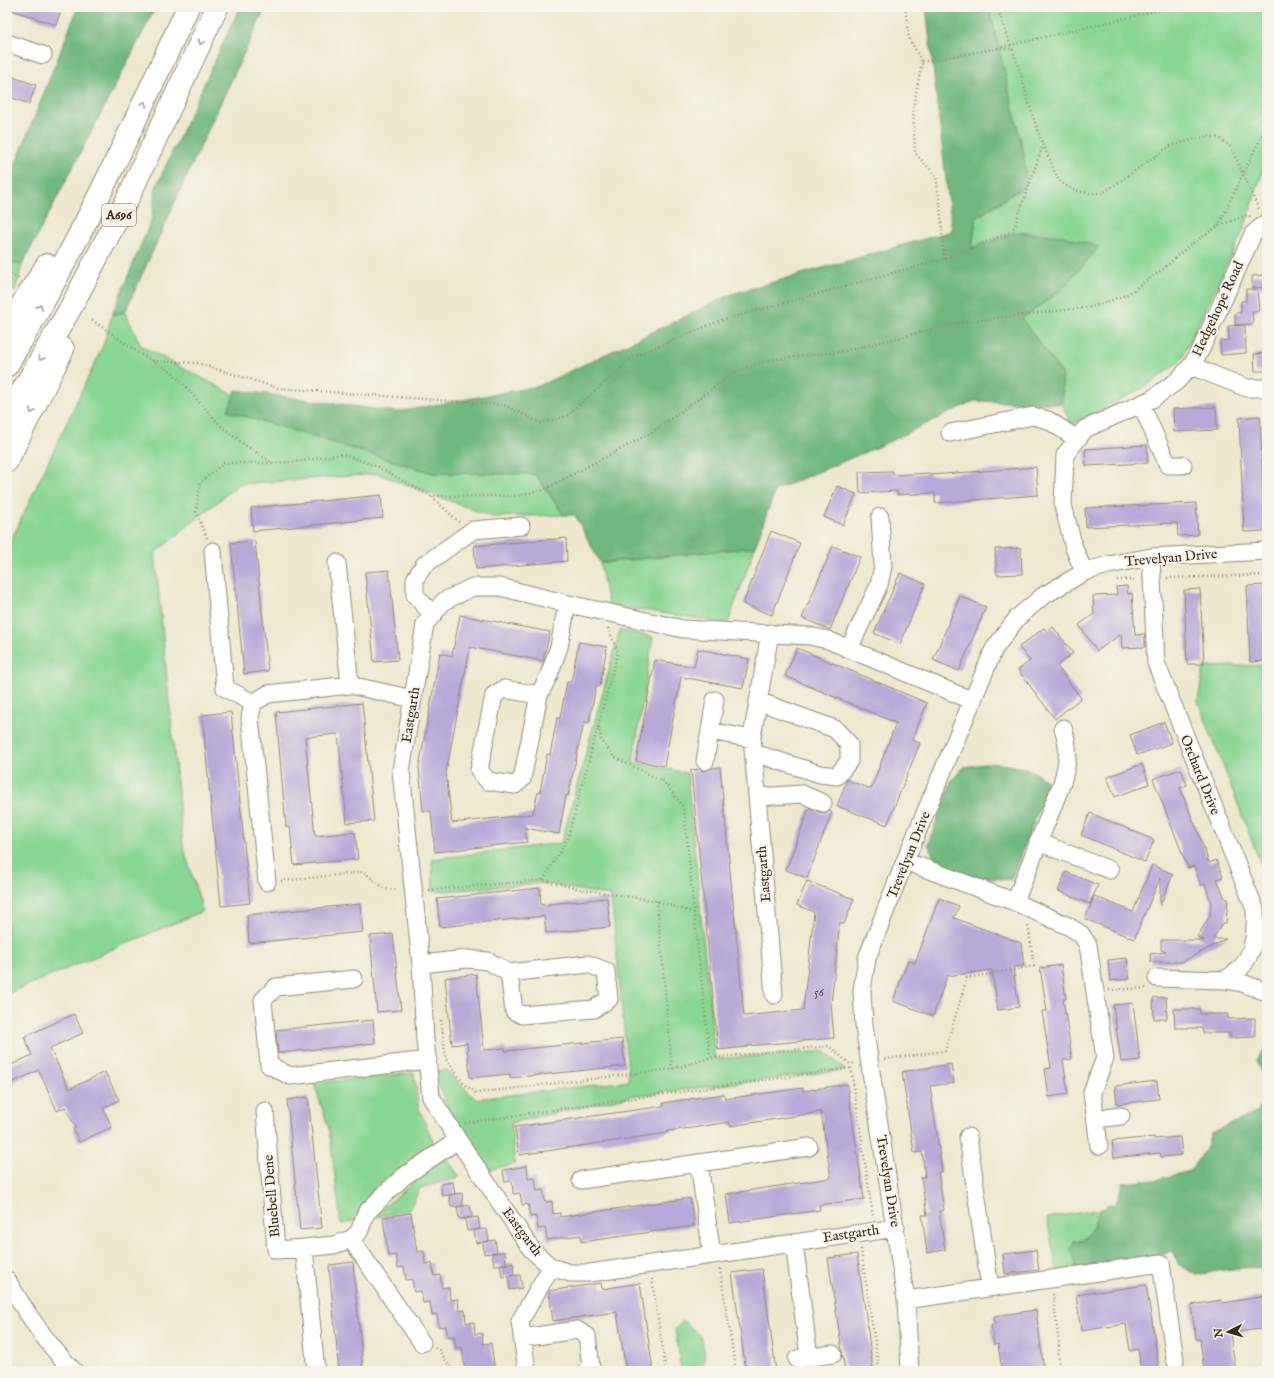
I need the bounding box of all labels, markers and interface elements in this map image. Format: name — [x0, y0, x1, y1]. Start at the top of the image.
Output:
one-way arrow — [198, 38, 206, 46]
one-way arrow — [139, 101, 147, 109]
road number: A696 — [102, 204, 136, 226]
street label: Hedgehope Road — [1188, 258, 1248, 360]
one-way arrow — [36, 304, 43, 311]
one-way arrow — [39, 354, 46, 361]
one-way arrow — [29, 407, 37, 414]
street label: Trevelyan Drive — [1124, 545, 1219, 571]
street label: Eastgarth — [398, 685, 424, 744]
street label: Orchard Drive — [1176, 732, 1224, 818]
street label: Trevelyan Drive — [883, 808, 935, 901]
street label: Eastgarth — [753, 845, 775, 903]
house number: 56 — [814, 985, 825, 1000]
street label: Trevelyan Drive — [872, 1134, 904, 1229]
street label: Bluebell Dene — [259, 1153, 285, 1238]
street label: Eastgarth — [498, 1204, 547, 1260]
street label: Eastgarth — [822, 1221, 881, 1247]
north arrow — [1208, 1312, 1248, 1352]
text: N — [1212, 1327, 1227, 1339]

